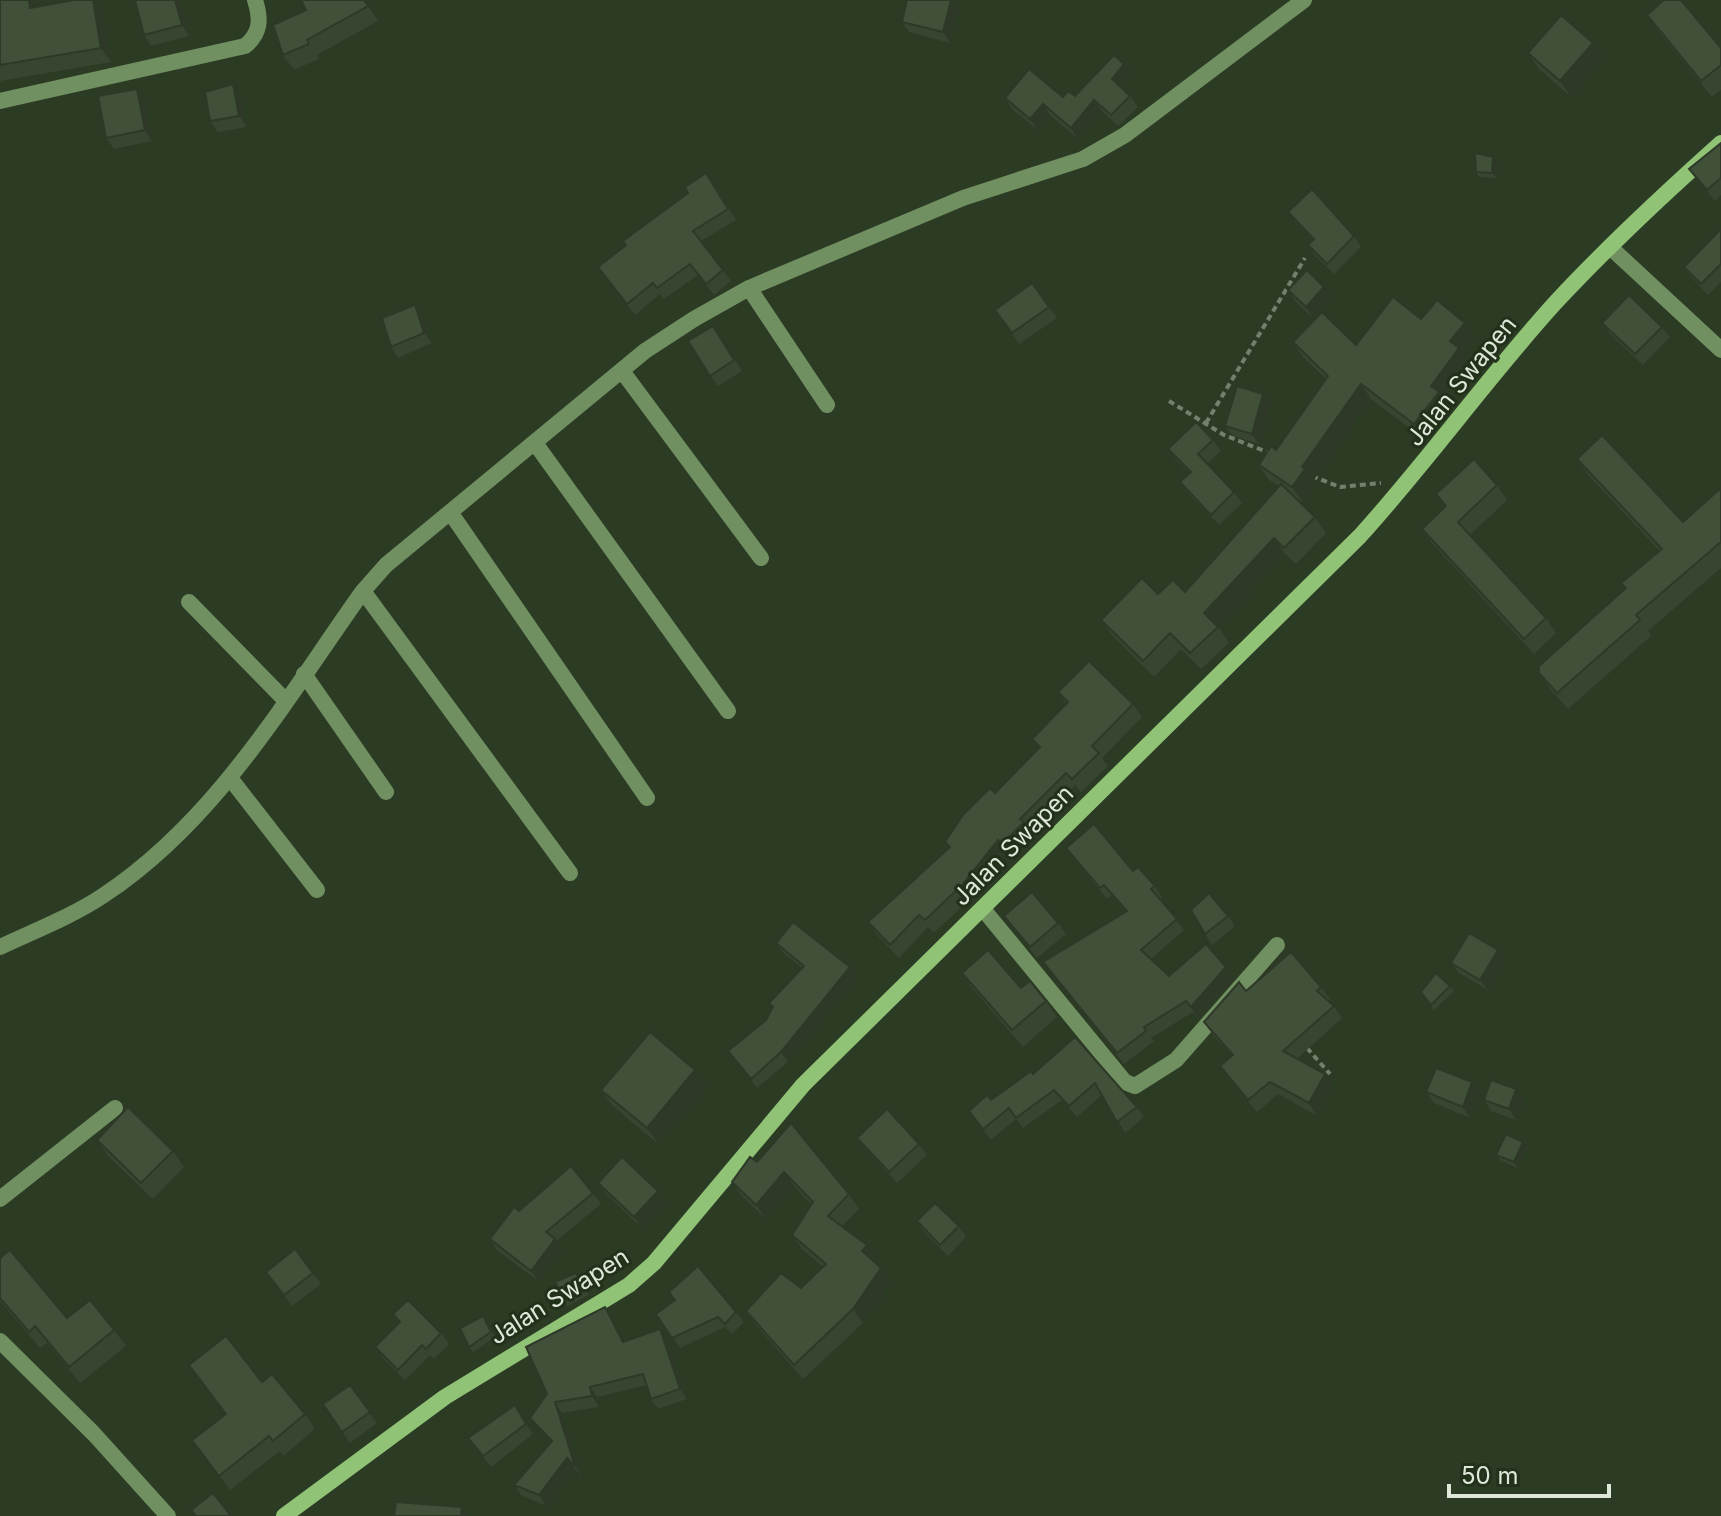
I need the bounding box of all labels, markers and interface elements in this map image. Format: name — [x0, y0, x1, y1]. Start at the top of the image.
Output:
street label: Jalan Swapen — [1400, 310, 1522, 452]
street label: Jalan Swapen — [947, 779, 1079, 911]
street label: Jalan Swapen — [484, 1242, 634, 1350]
scale bar — [1449, 1448, 1609, 1498]
text: 50 m — [1461, 1461, 1519, 1490]

